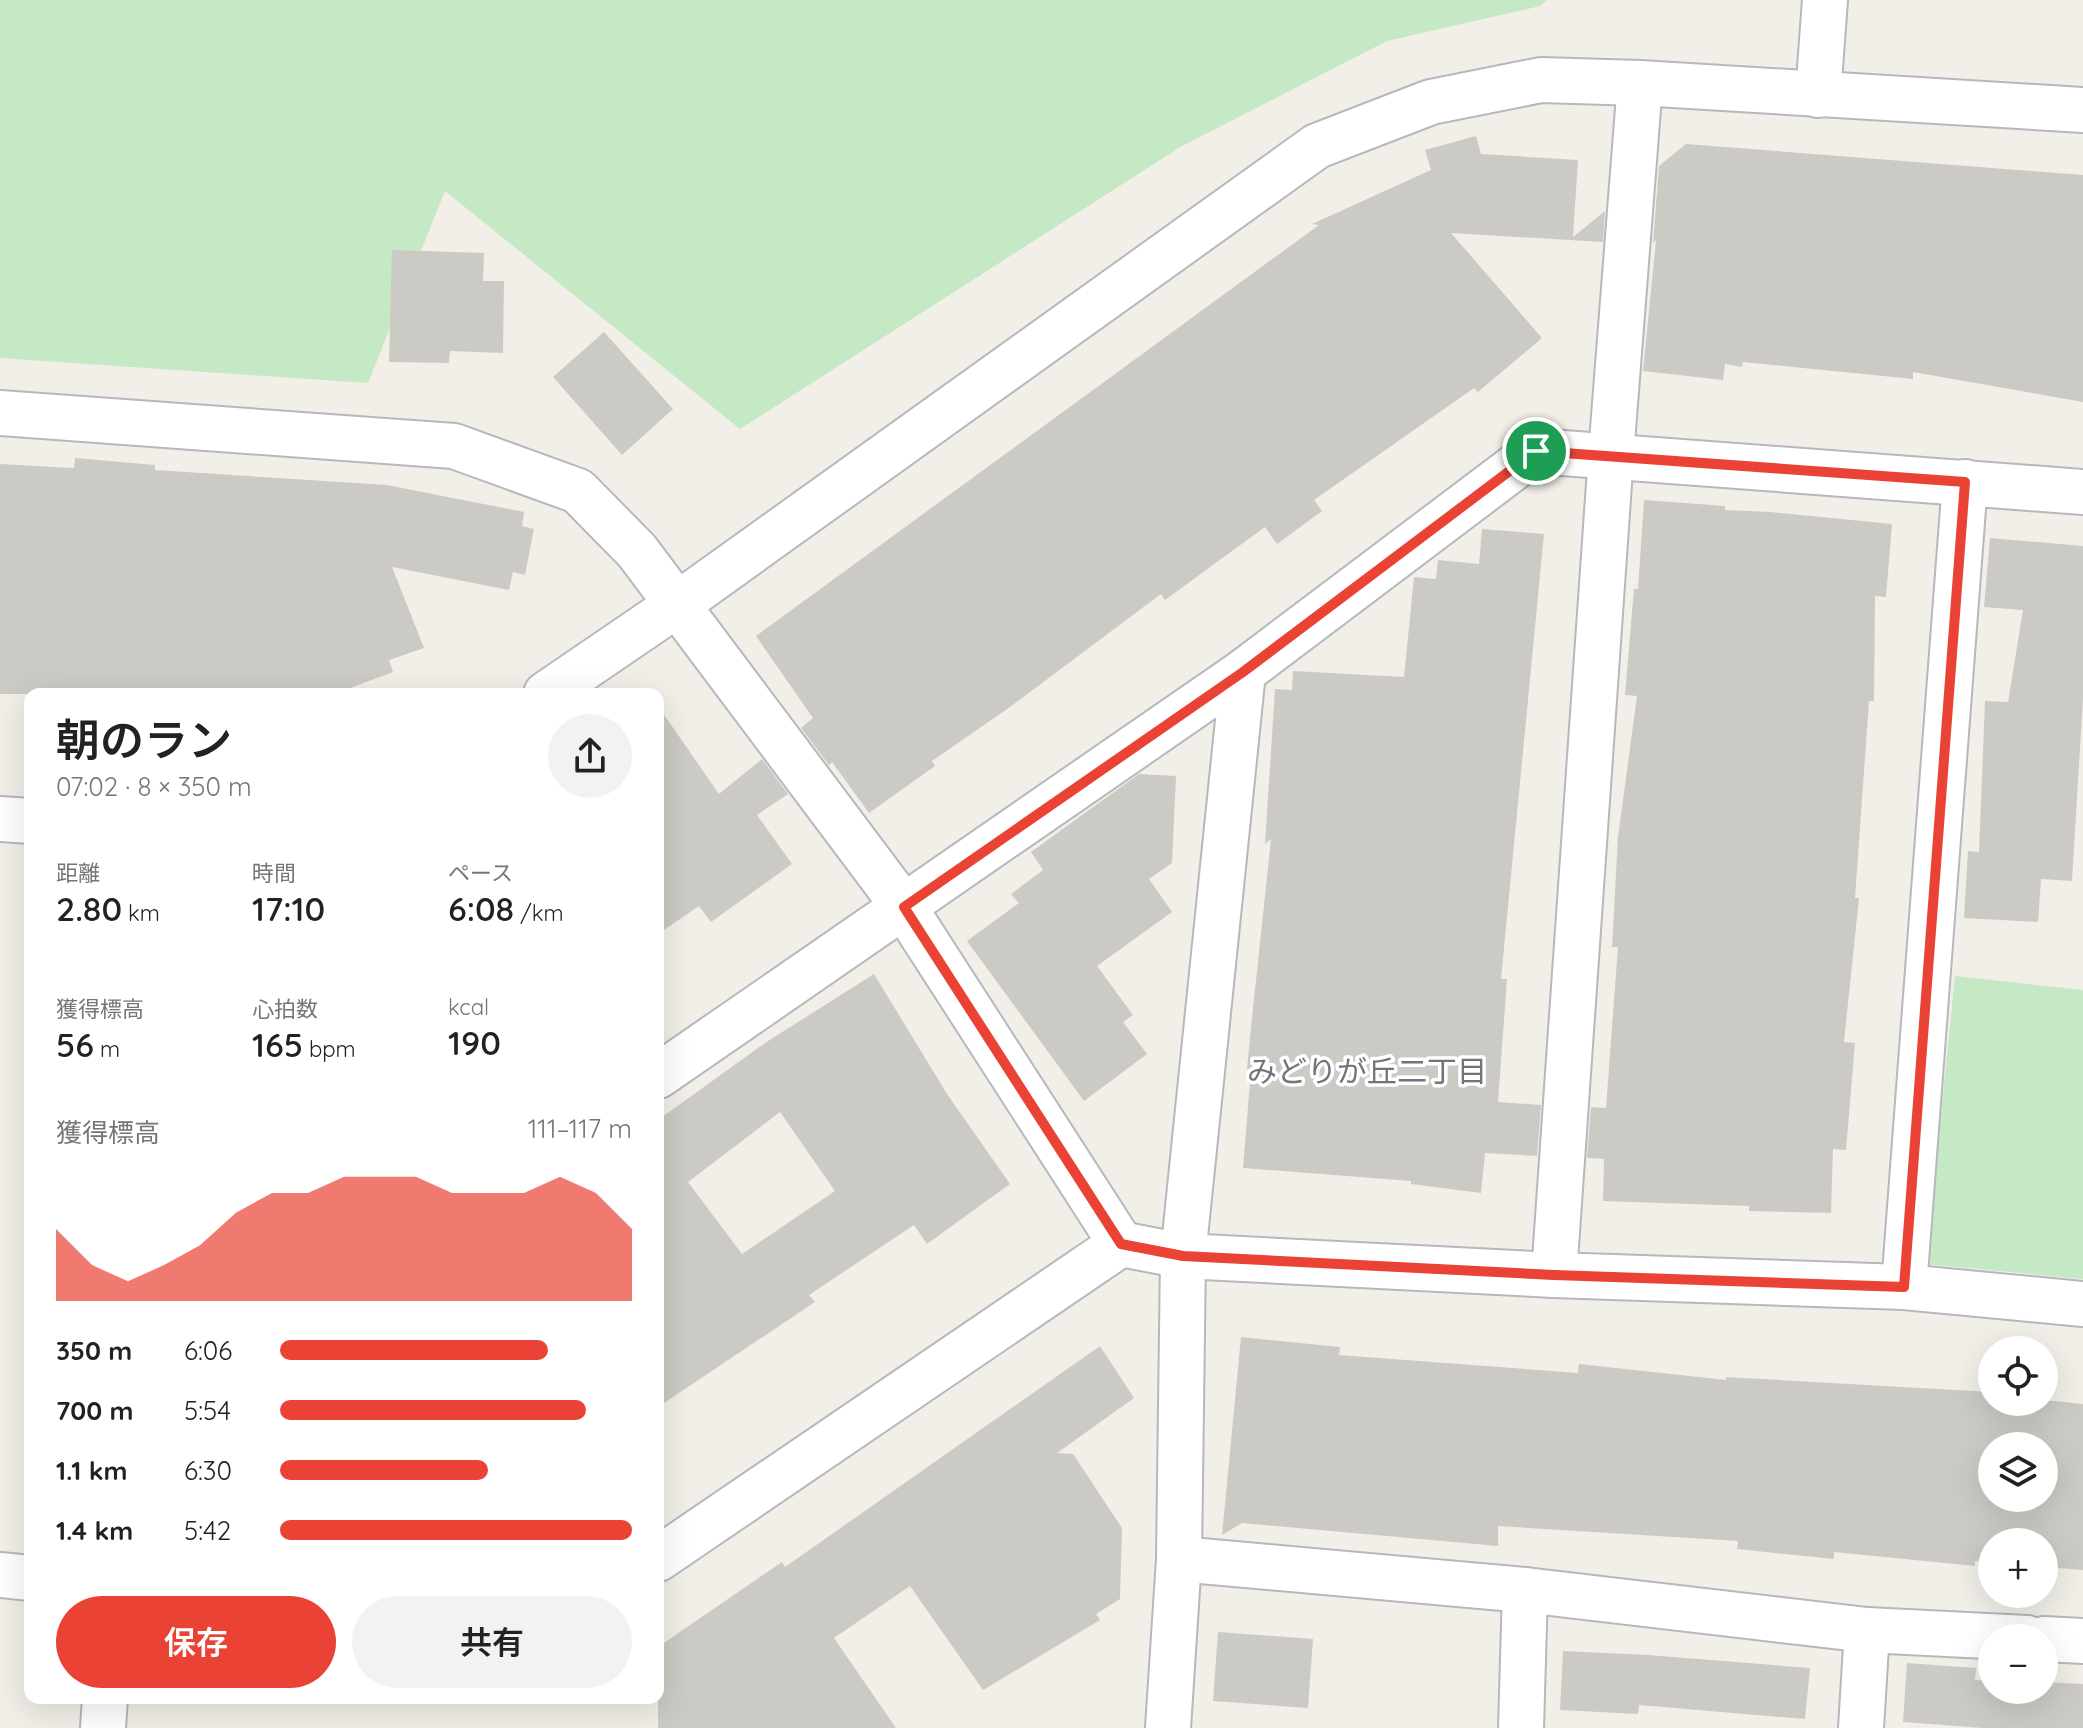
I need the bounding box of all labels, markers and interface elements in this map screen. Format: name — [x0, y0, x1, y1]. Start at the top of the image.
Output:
pin — [1502, 417, 1570, 485]
icon: arrive — [1514, 429, 1558, 473]
text: 朝のラン — [56, 712, 232, 767]
button: share — [548, 714, 632, 798]
text: 07:02 · 8 × 350 m — [56, 770, 252, 803]
text: 距離 — [56, 859, 100, 887]
text: 時間 — [252, 859, 296, 887]
text: ペース — [448, 859, 513, 887]
text: 2.80 — [56, 887, 122, 930]
text: 17:10 — [252, 887, 325, 930]
text: 6:08 — [448, 887, 514, 930]
text: km — [122, 899, 160, 927]
text: /km — [514, 899, 563, 927]
text: kcal — [448, 993, 489, 1021]
text: 獲得標高 — [56, 995, 144, 1023]
text: 心拍数 — [252, 995, 318, 1023]
text: 190 — [448, 1021, 501, 1064]
text: 56 — [56, 1023, 94, 1066]
text: 165 — [252, 1023, 303, 1066]
text: m — [94, 1035, 120, 1063]
text: bpm — [303, 1035, 356, 1063]
district label: みどりが丘二丁目 — [1247, 1052, 1487, 1090]
text: 111–117 m — [528, 1112, 632, 1145]
text: 獲得標高 — [56, 1116, 160, 1149]
text: 350 m — [56, 1334, 132, 1367]
text: 6:06 — [184, 1334, 232, 1367]
map controls — [1978, 1336, 2058, 1704]
button: locate — [1978, 1336, 2058, 1416]
text: 700 m — [56, 1394, 133, 1427]
text: 5:54 — [184, 1394, 231, 1427]
button: layers — [1978, 1432, 2058, 1512]
text: 1.1 km — [56, 1454, 127, 1487]
text: 6:30 — [184, 1454, 232, 1487]
text: 1.4 km — [56, 1514, 133, 1547]
text: 5:42 — [184, 1514, 231, 1547]
button: + — [1978, 1528, 2058, 1608]
button: 保存 — [56, 1596, 336, 1688]
button: 共有 — [352, 1596, 632, 1688]
button: − — [1978, 1624, 2058, 1704]

